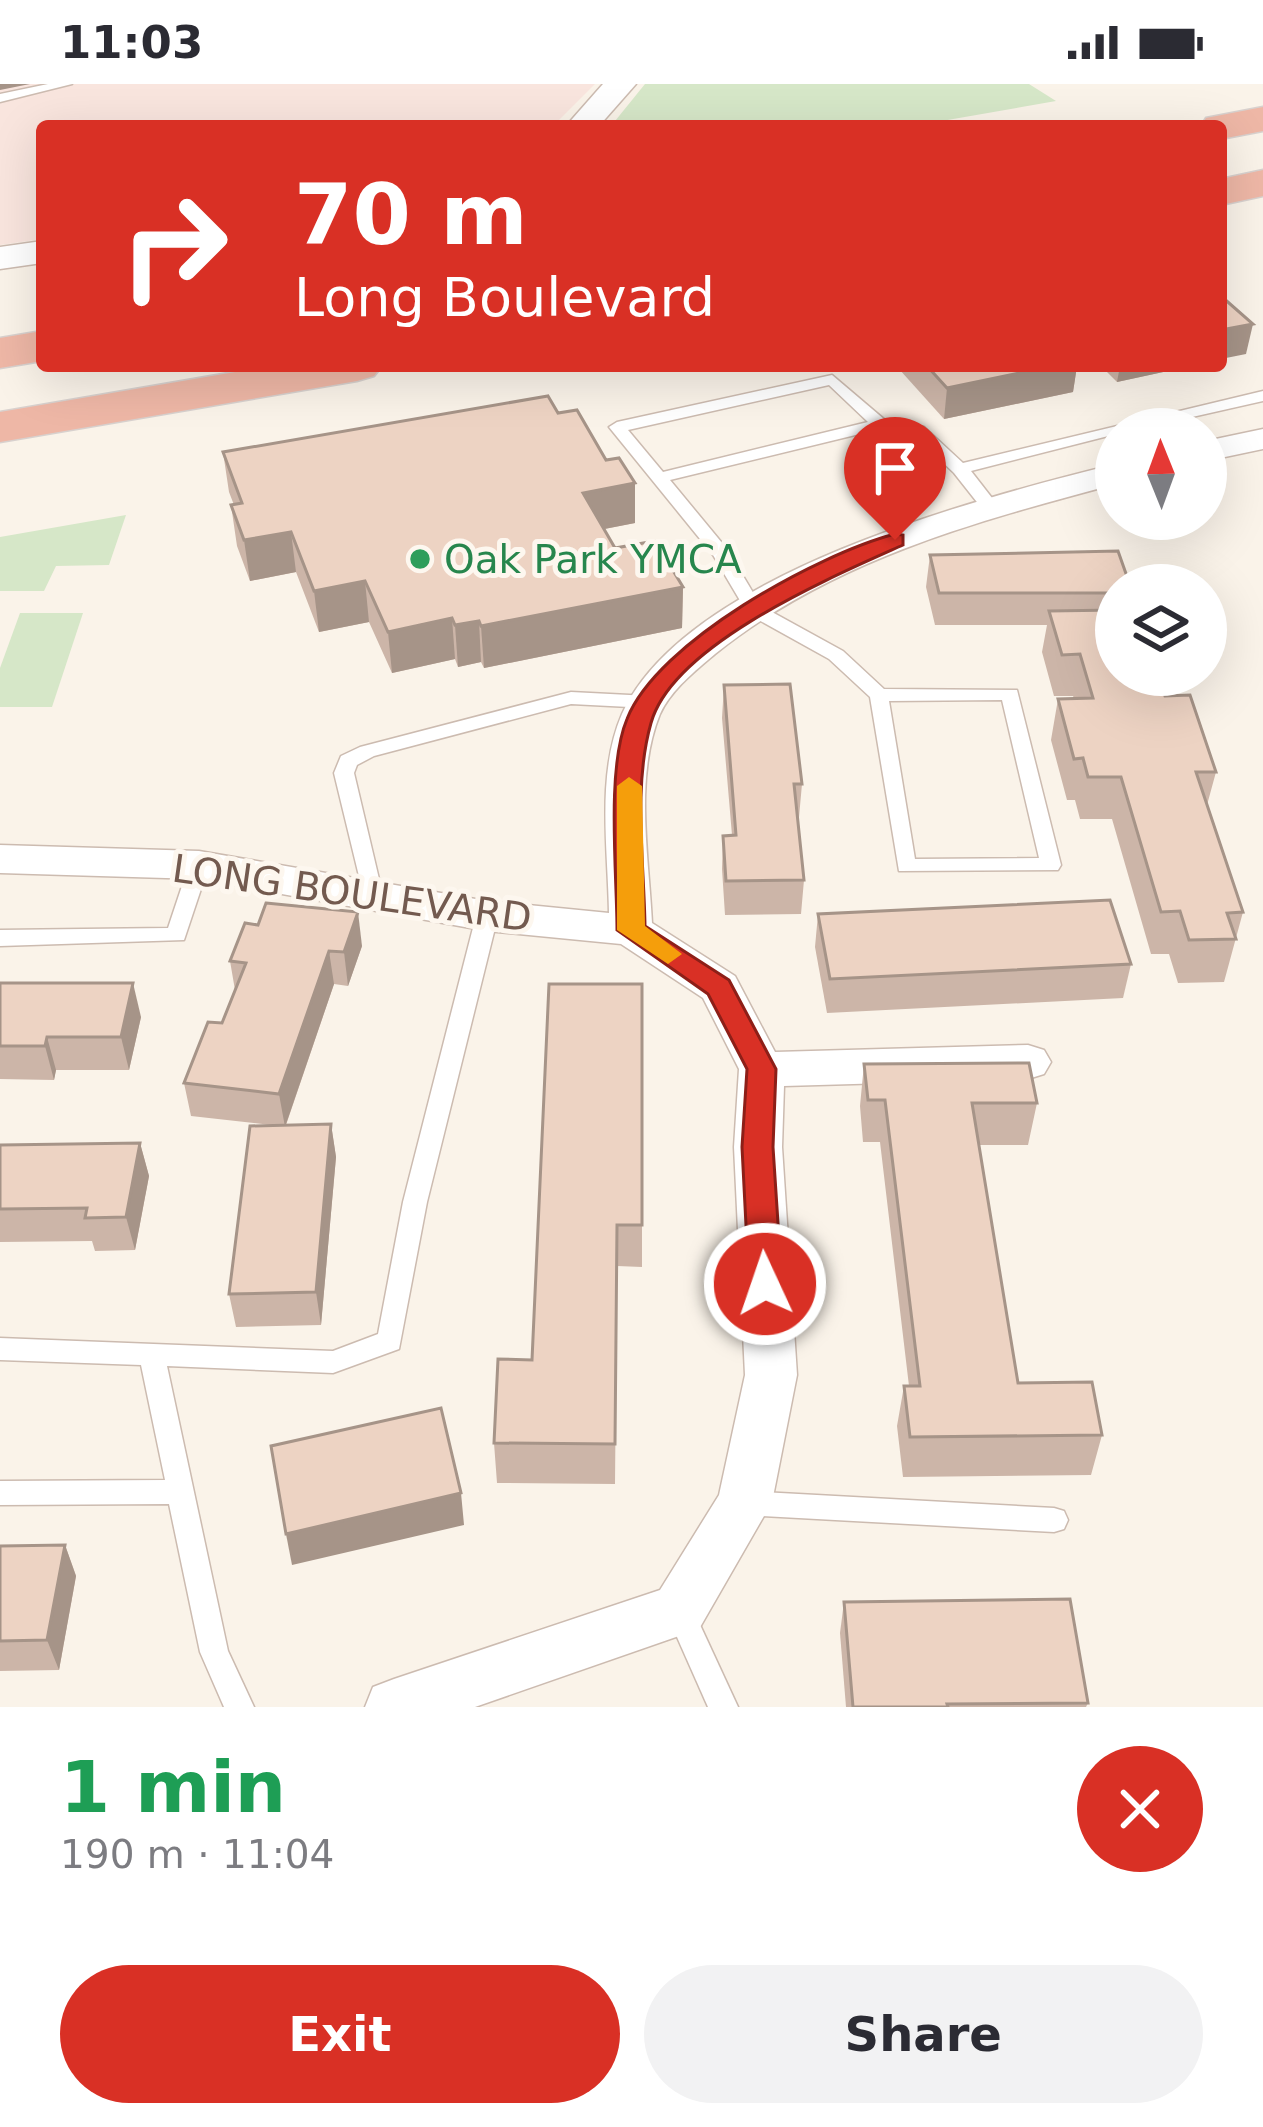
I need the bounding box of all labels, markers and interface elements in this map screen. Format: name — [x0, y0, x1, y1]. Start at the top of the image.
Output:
text: 11:03 — [60, 16, 203, 69]
text: 70 m — [294, 166, 528, 264]
icon: right — [96, 168, 252, 324]
text: Long Boulevard — [294, 266, 715, 329]
north arrow — [1095, 408, 1227, 540]
map controls — [1095, 408, 1227, 696]
pin — [844, 417, 946, 540]
icon: arrive — [862, 435, 928, 501]
place label: Oak Park YMCA — [444, 537, 742, 582]
marker: Oak Park YMCA — [407, 546, 433, 572]
button: layers — [1095, 564, 1227, 696]
street label: LONG BOULEVARD — [169, 845, 535, 941]
position arrow — [702, 1221, 828, 1347]
text: 1 min — [60, 1745, 286, 1829]
button: close — [1077, 1746, 1203, 1872]
text: 190 m · 11:04 — [60, 1832, 334, 1877]
button: Exit — [60, 1965, 620, 2103]
button: Share — [644, 1965, 1203, 2103]

